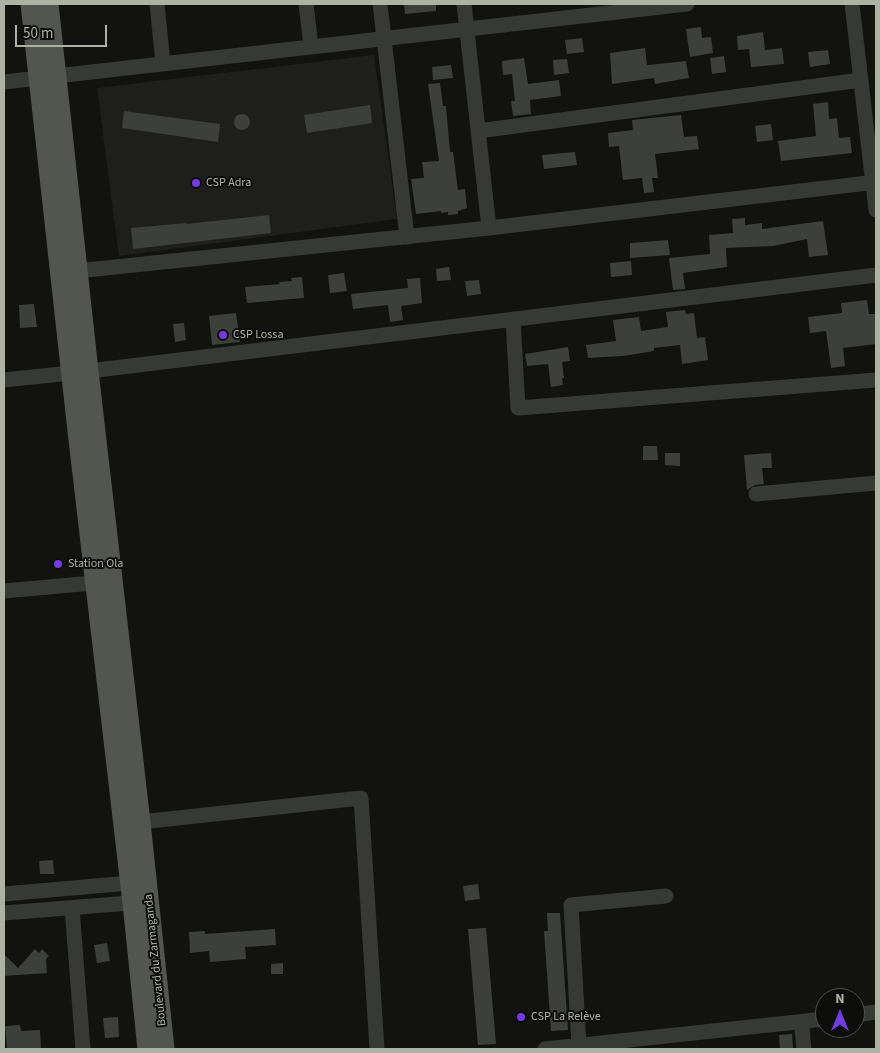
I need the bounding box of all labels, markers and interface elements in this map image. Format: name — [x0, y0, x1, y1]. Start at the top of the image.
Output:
scale bar — [18, 15, 110, 47]
text: 50 m — [23, 23, 53, 44]
place label: CSP Adra — [206, 176, 251, 190]
marker: CSP Adra — [190, 177, 202, 189]
place label: CSP Lossa — [233, 328, 283, 342]
marker: CSP Lossa — [217, 329, 229, 341]
place label: Station Ola — [68, 557, 123, 571]
marker: Station Ola — [52, 558, 64, 570]
street label: Boulevard du Zarmaganda — [142, 893, 170, 1027]
north arrow — [815, 988, 865, 1038]
text: N — [835, 989, 845, 1009]
place label: CSP La Relève — [531, 1010, 601, 1024]
marker: CSP La Relève — [515, 1011, 527, 1023]

